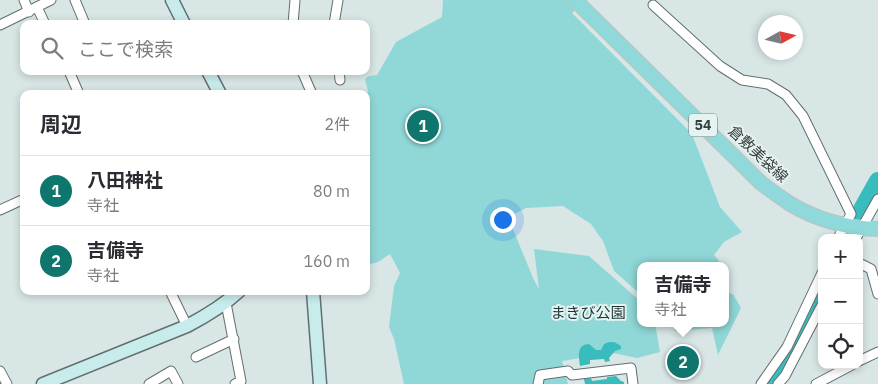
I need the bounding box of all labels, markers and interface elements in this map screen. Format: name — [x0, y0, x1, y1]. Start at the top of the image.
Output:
north arrow — [758, 15, 803, 60]
search box — [20, 20, 370, 75]
icon: search — [38, 34, 66, 62]
text: ここで検索 — [78, 37, 173, 61]
pin: 1 — [407, 107, 439, 145]
text: 周辺 — [40, 110, 82, 138]
text: 2件 — [324, 114, 350, 134]
road number: 54 — [689, 114, 717, 136]
street label: 倉敷美袋線 — [724, 121, 792, 186]
text: 八田神社 — [87, 168, 163, 192]
text: 1 — [51, 181, 61, 201]
text: 80 m — [313, 181, 350, 201]
text: 寺社 — [87, 195, 119, 215]
your location — [490, 207, 516, 233]
map controls — [818, 234, 863, 369]
button: + — [818, 234, 863, 279]
text: 吉備寺 — [87, 238, 144, 262]
text: 2 — [51, 251, 61, 271]
text: 160 m — [303, 251, 350, 271]
popup — [637, 262, 729, 327]
text: 寺社 — [87, 265, 119, 285]
text: 吉備寺 — [654, 272, 712, 296]
button: − — [818, 279, 863, 324]
text: 寺社 — [654, 299, 687, 319]
park label: まきび公園 — [550, 303, 626, 322]
button: locate — [818, 324, 863, 369]
pin: 2 — [667, 343, 699, 381]

